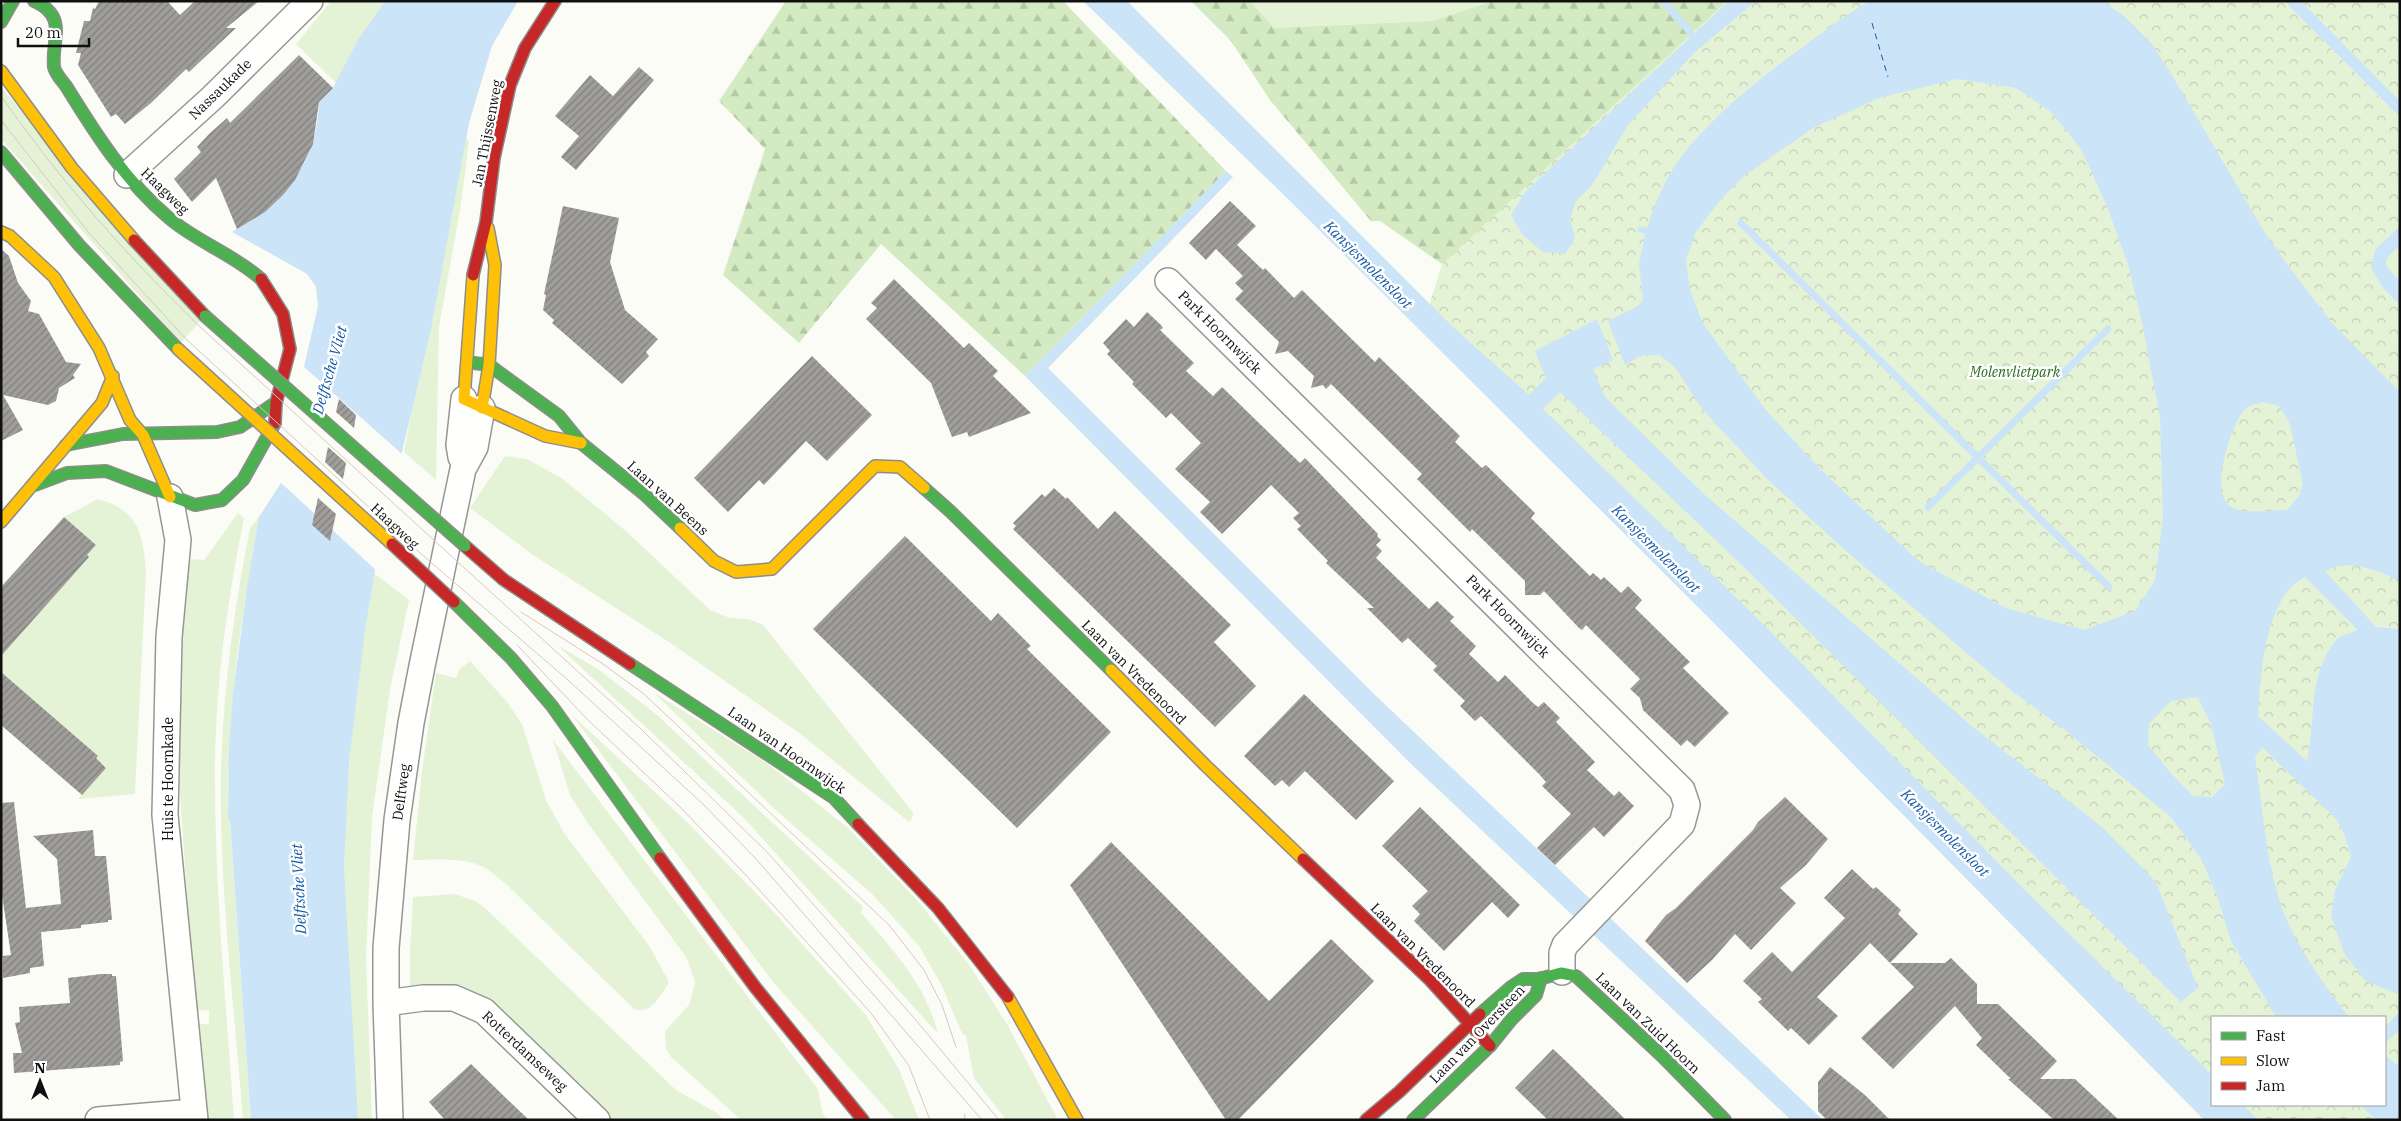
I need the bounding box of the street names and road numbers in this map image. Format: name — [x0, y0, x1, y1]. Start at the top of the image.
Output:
street label: Nassaukade — [185, 55, 255, 123]
street label: Jan Thijssenweg — [468, 78, 506, 188]
street label: Haagweg — [137, 164, 193, 219]
street label: Park Hoornwijck — [1174, 286, 1266, 378]
street label: Laan van Beens — [624, 457, 712, 539]
street label: Haagweg — [367, 499, 423, 553]
street label: Park Hoornwijck — [1462, 570, 1554, 662]
street label: Laan van Vredenoord — [1078, 616, 1191, 729]
street label: Laan van Hoornwijck — [725, 703, 850, 798]
street label: Huis te Hoornkade — [159, 717, 177, 841]
street label: Delftweg — [388, 762, 414, 822]
street label: Laan van Vredenoord — [1367, 899, 1480, 1012]
street label: Laan van Zuid Hoorn — [1592, 968, 1704, 1078]
street label: Laan van Oversteen — [1425, 981, 1529, 1087]
street label: Rotterdamseweg — [479, 1007, 572, 1095]

